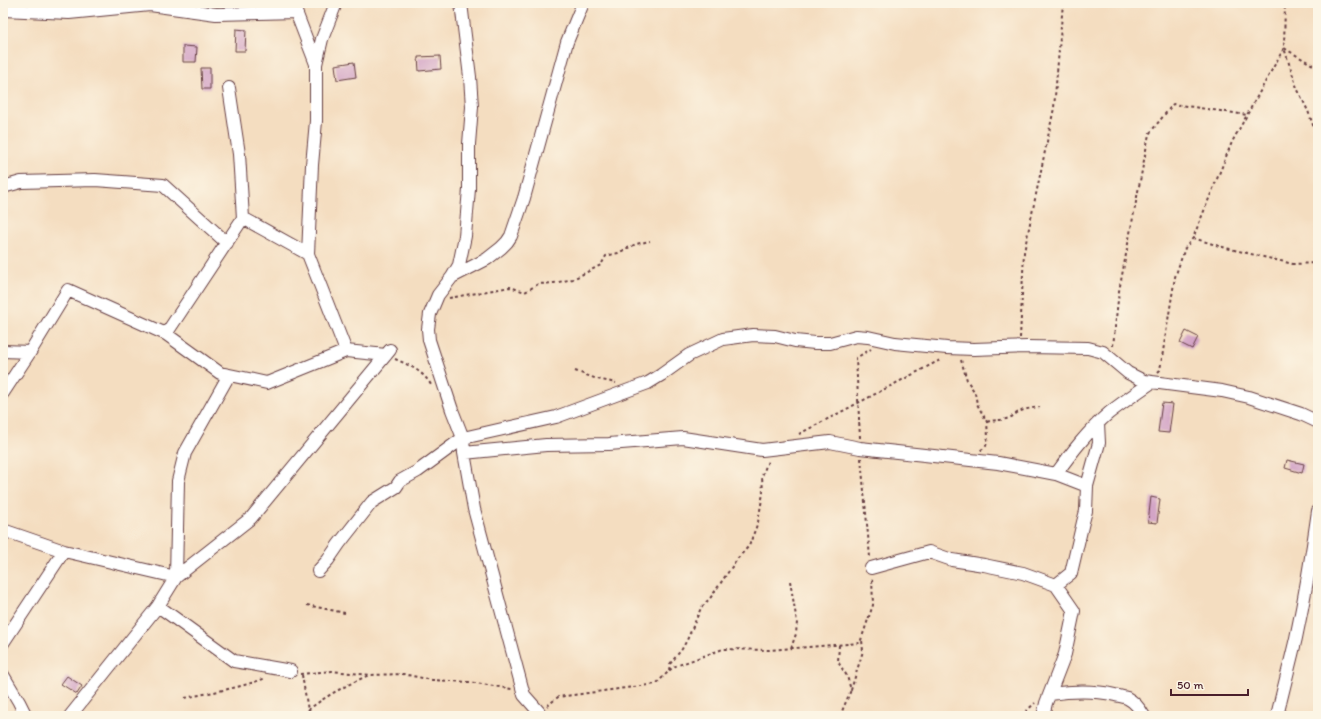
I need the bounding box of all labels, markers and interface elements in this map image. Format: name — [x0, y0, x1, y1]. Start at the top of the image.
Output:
scale bar — [1171, 671, 1248, 697]
text: 50 m — [1177, 678, 1203, 692]

